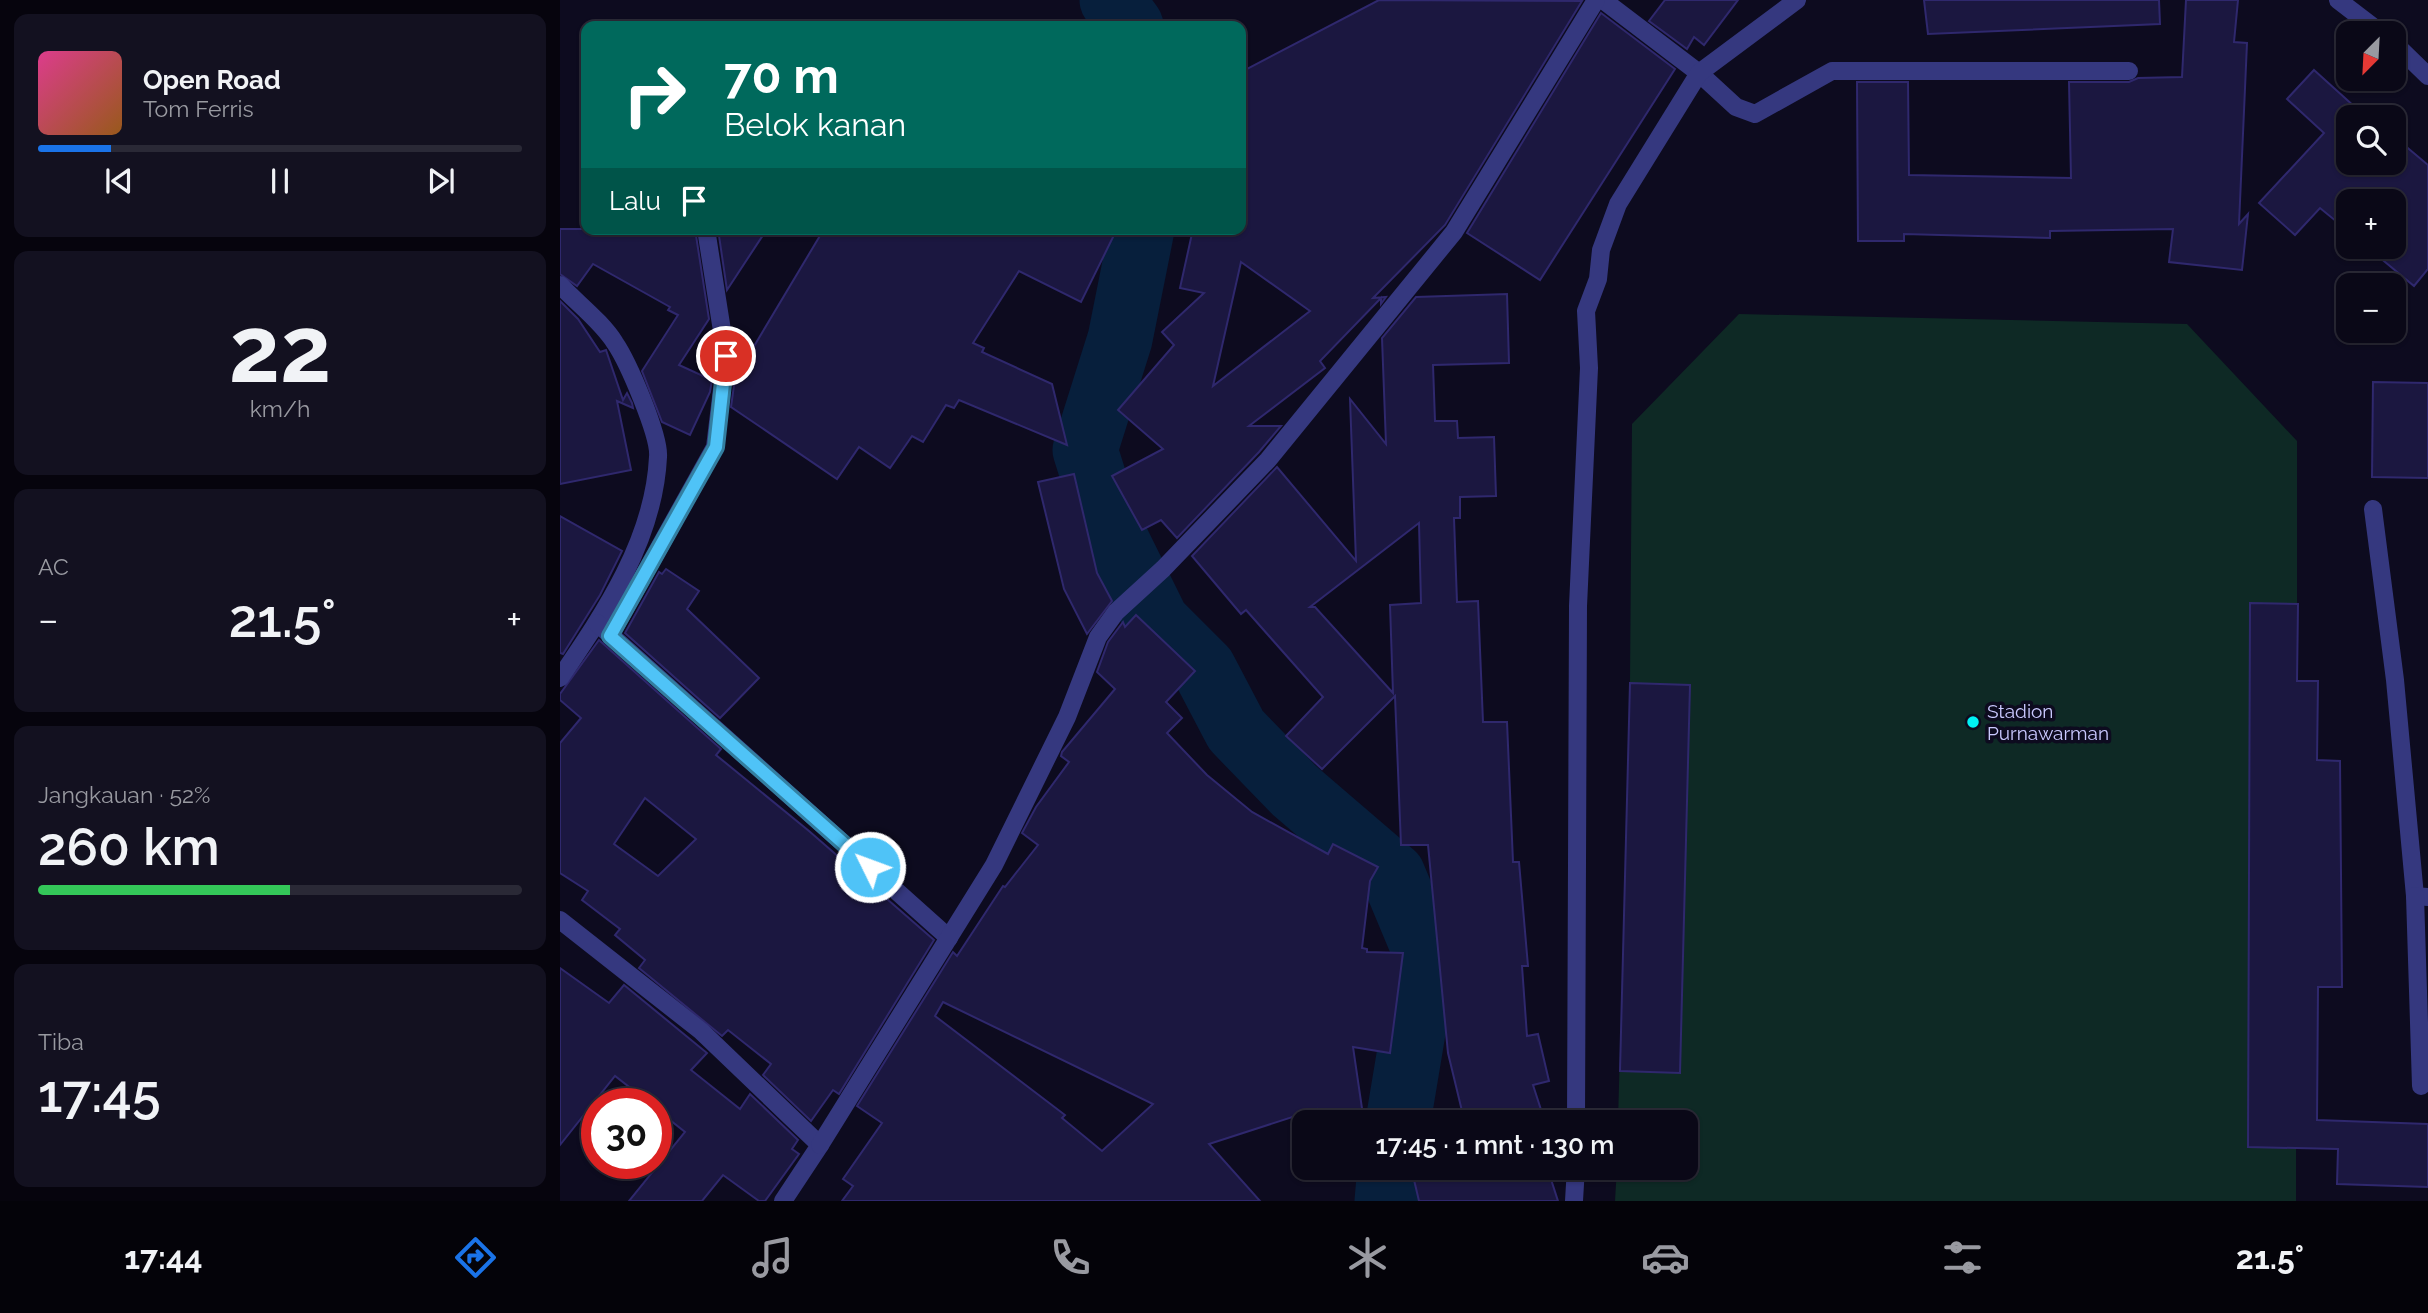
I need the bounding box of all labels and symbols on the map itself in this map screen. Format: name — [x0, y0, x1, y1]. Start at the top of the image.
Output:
north arrow — [2336, 21, 2406, 91]
pin — [696, 326, 756, 386]
place label: Stadion Purnawarman — [1987, 700, 2109, 744]
marker: Stadion Purnawarman — [1965, 714, 1981, 730]
position arrow — [833, 830, 907, 904]
speed limit sign: 30 — [581, 1088, 672, 1179]

